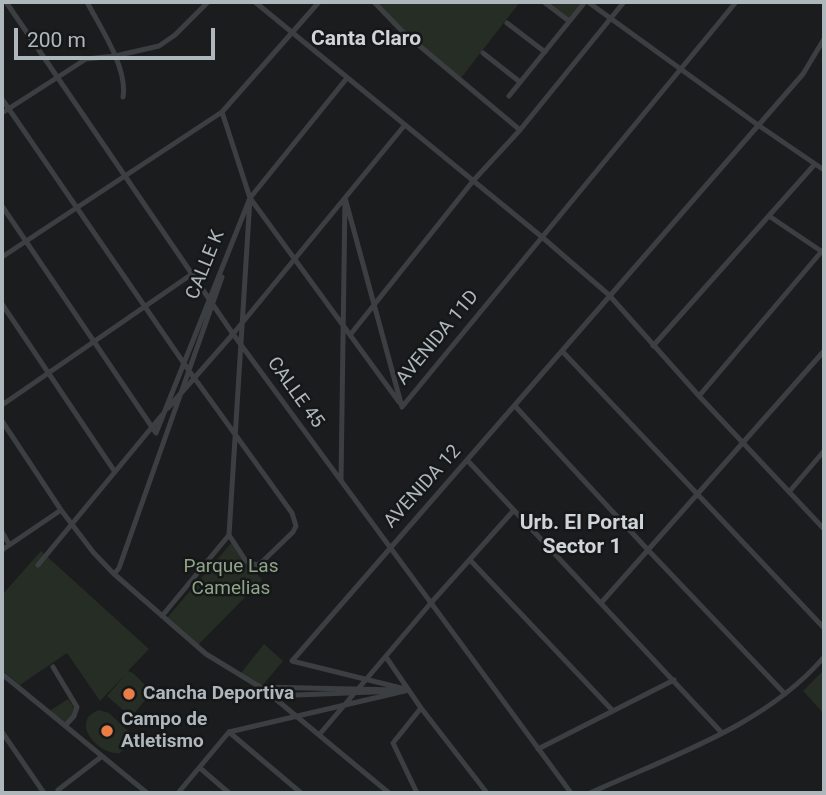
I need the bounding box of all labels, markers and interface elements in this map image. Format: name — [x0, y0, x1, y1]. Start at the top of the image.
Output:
scale bar — [18, 14, 219, 58]
district label: Canta Claro — [311, 27, 421, 53]
text: 200 m — [27, 28, 86, 52]
street label: CALLE K — [182, 227, 230, 303]
street label: AVENIDA 11D — [392, 286, 484, 390]
street label: CALLE 45 — [262, 353, 328, 433]
street label: AVENIDA 12 — [380, 441, 466, 533]
district label: Urb. El Portal Sector 1 — [520, 511, 644, 561]
park label: Parque Las Camelias — [184, 556, 278, 600]
place label: Cancha Deportiva — [143, 683, 294, 705]
marker: Cancha Deportiva — [121, 686, 137, 702]
place label: Campo de Atletismo — [121, 709, 207, 753]
marker: Campo de Atletismo — [99, 723, 115, 739]

